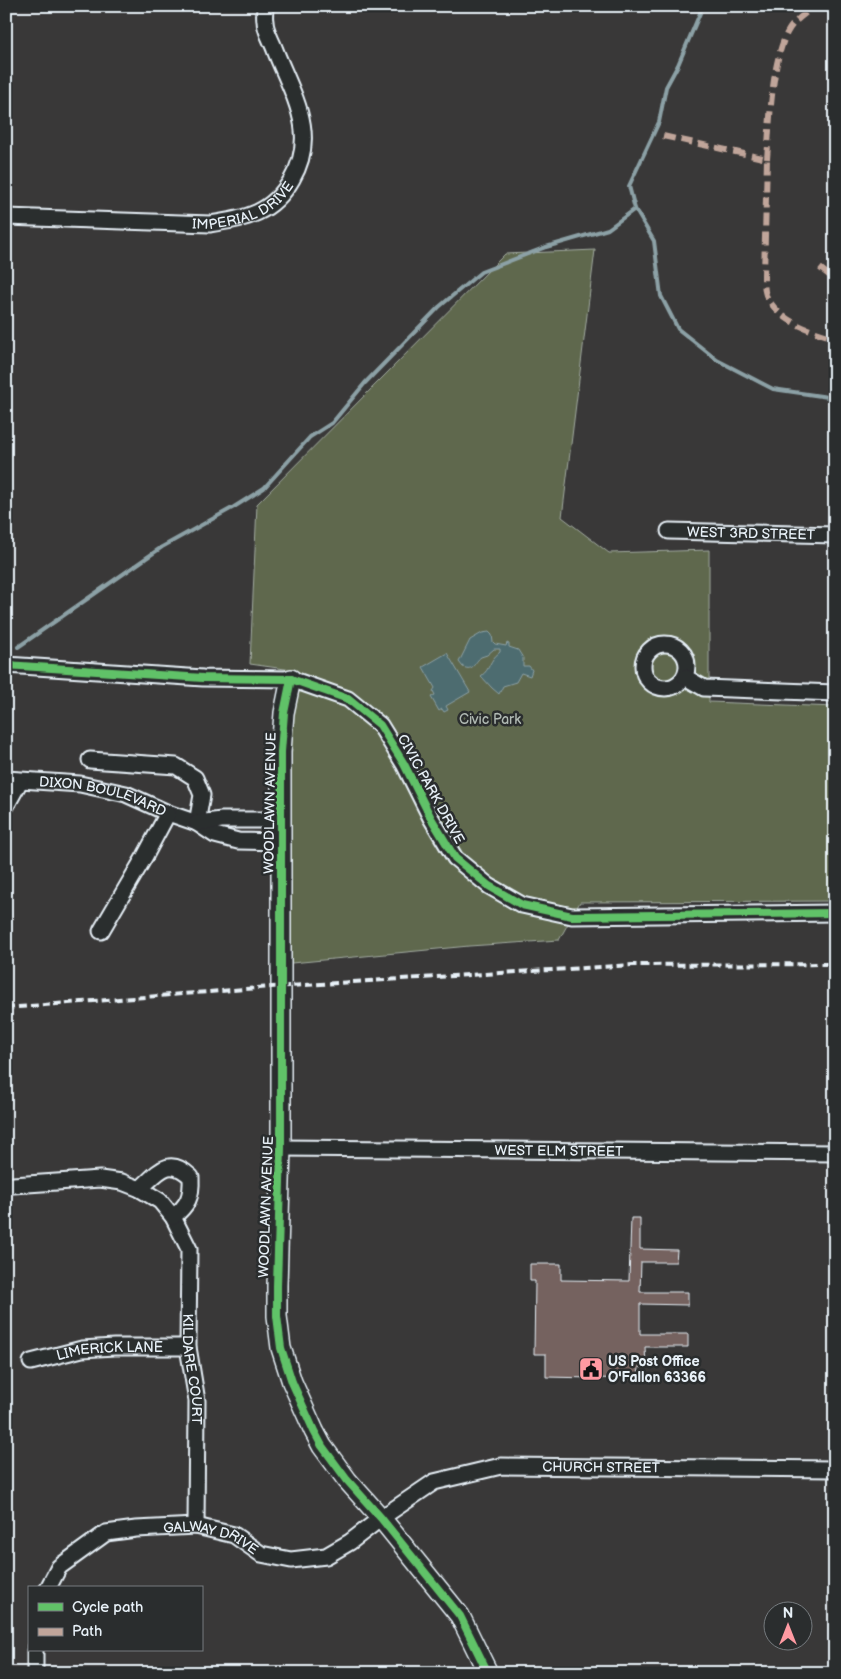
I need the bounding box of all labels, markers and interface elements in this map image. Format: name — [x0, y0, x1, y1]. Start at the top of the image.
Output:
street label: IMPERIAL DRIVE — [192, 178, 297, 233]
street label: WEST 3RD STREET — [687, 523, 816, 543]
park label: Civic Park — [459, 711, 521, 728]
street label: CIVIC PARK DRIVE — [394, 731, 468, 847]
street label: WOODLAWN AVENUE — [260, 732, 280, 874]
street label: DIXON BOULEVARD — [39, 773, 169, 820]
street label: WOODLAWN AVENUE — [255, 1136, 277, 1278]
street label: WEST ELM STREET — [495, 1141, 624, 1160]
street label: KILDARE COURT — [179, 1313, 206, 1425]
street label: LIMERICK LANE — [54, 1339, 163, 1364]
place label: US Post Office O'Fallon 63366 — [608, 1353, 706, 1386]
public building icon: US Post Office O'Fallon 63366 — [578, 1356, 604, 1382]
street label: CHURCH STREET — [542, 1458, 661, 1476]
street label: GALWAY DRIVE — [163, 1517, 262, 1558]
legend — [28, 1586, 202, 1652]
text: Cycle path — [72, 1598, 143, 1617]
north arrow — [764, 1602, 814, 1652]
text: N — [783, 1605, 793, 1622]
text: Path — [72, 1622, 102, 1641]

